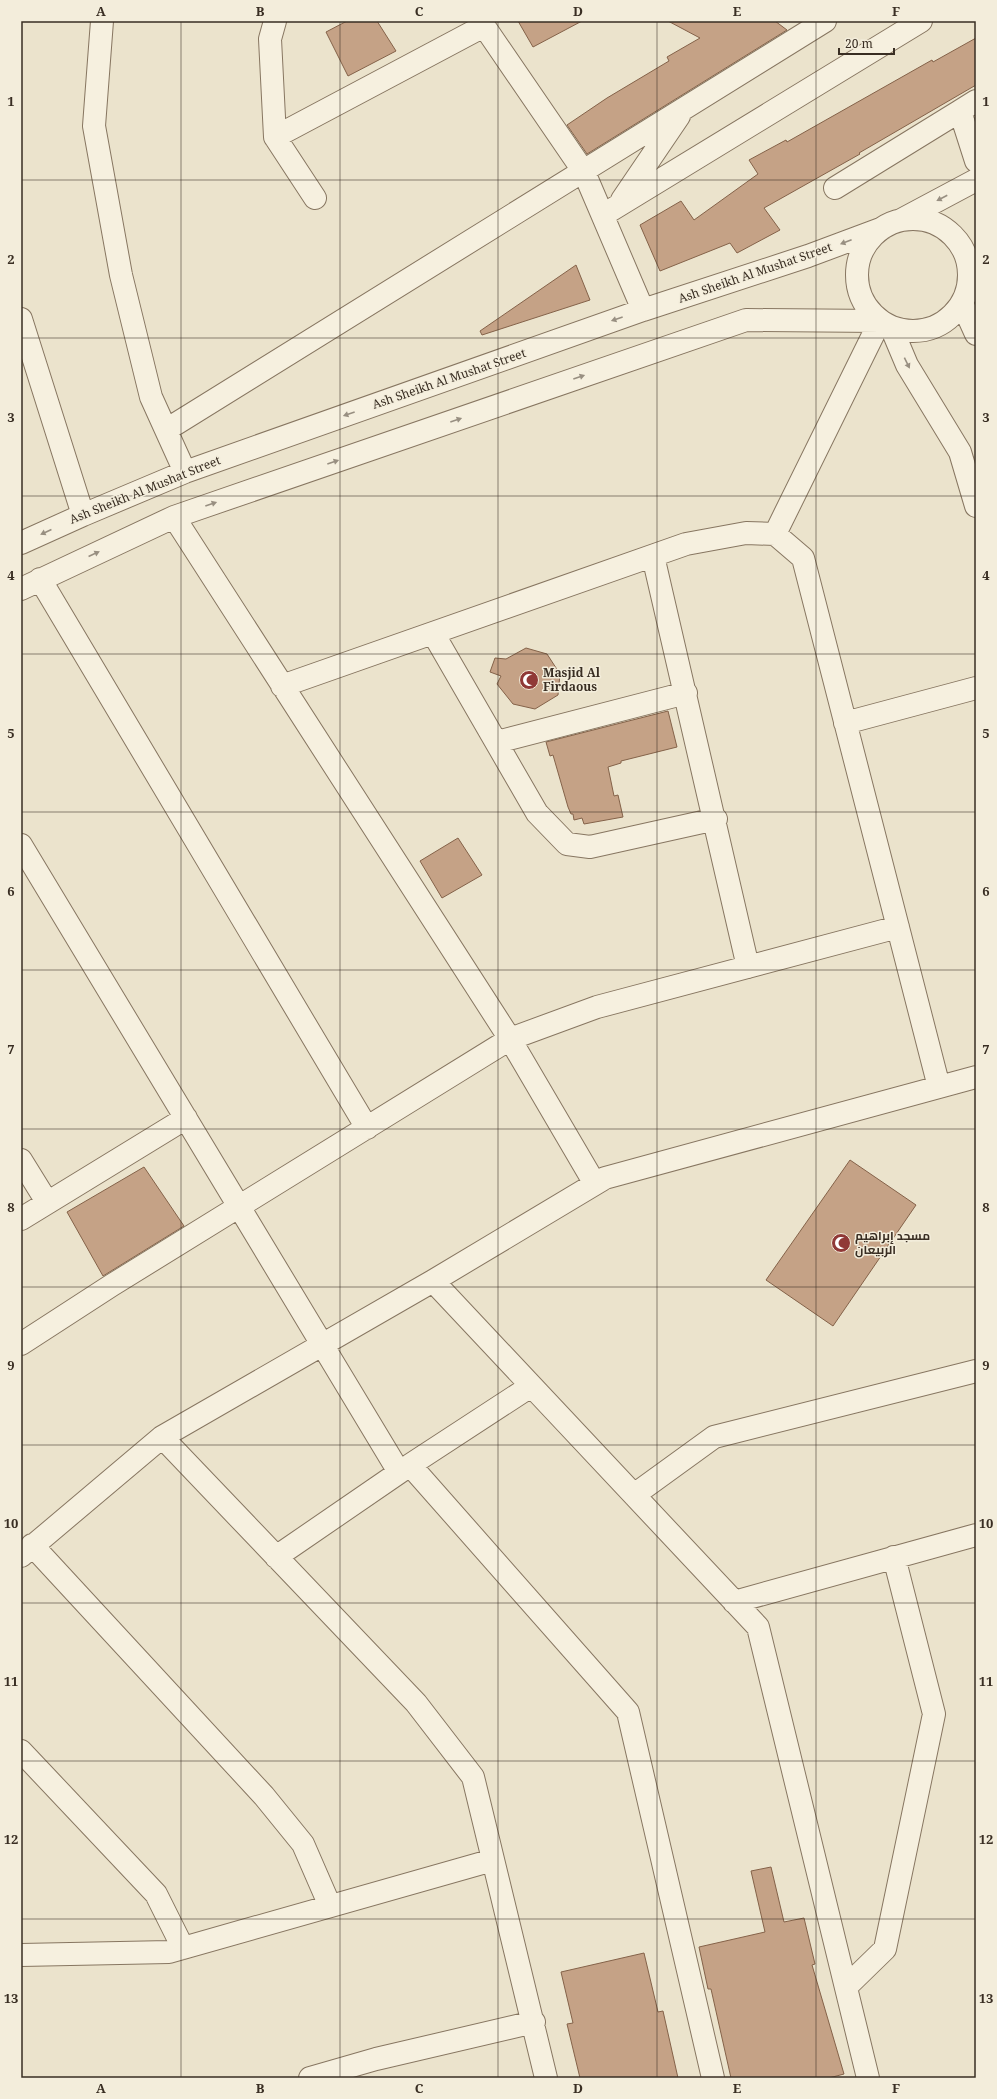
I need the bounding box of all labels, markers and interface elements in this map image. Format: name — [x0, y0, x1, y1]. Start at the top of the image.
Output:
text: A — [96, 2, 106, 20]
text: B — [256, 2, 265, 20]
text: C — [415, 2, 424, 20]
text: D — [573, 2, 583, 20]
text: E — [733, 2, 742, 20]
text: F — [892, 2, 900, 20]
scale bar — [839, 30, 894, 56]
text: 20 m — [845, 35, 873, 52]
text: 1 — [7, 92, 15, 110]
text: 1 — [982, 92, 990, 110]
one-way arrow — [936, 195, 947, 202]
street label: Ash Sheikh Al Mushat Street — [676, 238, 834, 307]
one-way arrow — [840, 239, 852, 245]
text: 2 — [7, 250, 15, 268]
text: 2 — [982, 250, 990, 268]
one-way arrow — [611, 317, 623, 323]
street label: Ash Sheikh Al Mushat Street — [370, 344, 528, 413]
one-way arrow — [903, 357, 910, 369]
one-way arrow — [574, 374, 586, 380]
text: 3 — [7, 408, 15, 426]
text: 3 — [982, 408, 990, 426]
one-way arrow — [343, 411, 355, 417]
one-way arrow — [451, 416, 463, 422]
street label: Ash Sheikh Al Mushat Street — [67, 451, 223, 528]
one-way arrow — [328, 459, 340, 465]
one-way arrow — [205, 501, 217, 507]
one-way arrow — [40, 529, 51, 535]
one-way arrow — [88, 551, 100, 557]
text: 4 — [7, 566, 15, 584]
text: 4 — [982, 566, 990, 584]
place label: Masjid Al Firdaous — [543, 664, 601, 695]
mosque icon: Masjid Al Firdaous — [518, 669, 540, 691]
text: 5 — [7, 724, 15, 742]
text: 5 — [982, 724, 990, 742]
text: 6 — [7, 882, 15, 900]
text: 6 — [982, 882, 990, 900]
text: 7 — [7, 1040, 15, 1058]
text: 7 — [982, 1040, 990, 1058]
text: 8 — [7, 1198, 15, 1216]
text: 8 — [982, 1198, 990, 1216]
place label: مسجد إبراهيم الربيعان — [855, 1227, 930, 1258]
mosque icon: مسجد إبراهيم الربيعان — [830, 1232, 852, 1254]
text: 9 — [7, 1356, 15, 1374]
text: 9 — [982, 1356, 990, 1374]
text: 10 — [4, 1514, 18, 1532]
text: 10 — [979, 1514, 993, 1532]
text: 11 — [4, 1672, 18, 1690]
text: 11 — [979, 1672, 993, 1690]
text: 12 — [4, 1830, 18, 1848]
text: 12 — [979, 1830, 993, 1848]
text: 13 — [4, 1989, 18, 2007]
text: 13 — [979, 1989, 993, 2007]
text: A — [96, 2079, 106, 2097]
text: B — [256, 2079, 265, 2097]
text: C — [415, 2079, 424, 2097]
text: D — [573, 2079, 583, 2097]
text: E — [733, 2079, 742, 2097]
text: F — [892, 2079, 900, 2097]

